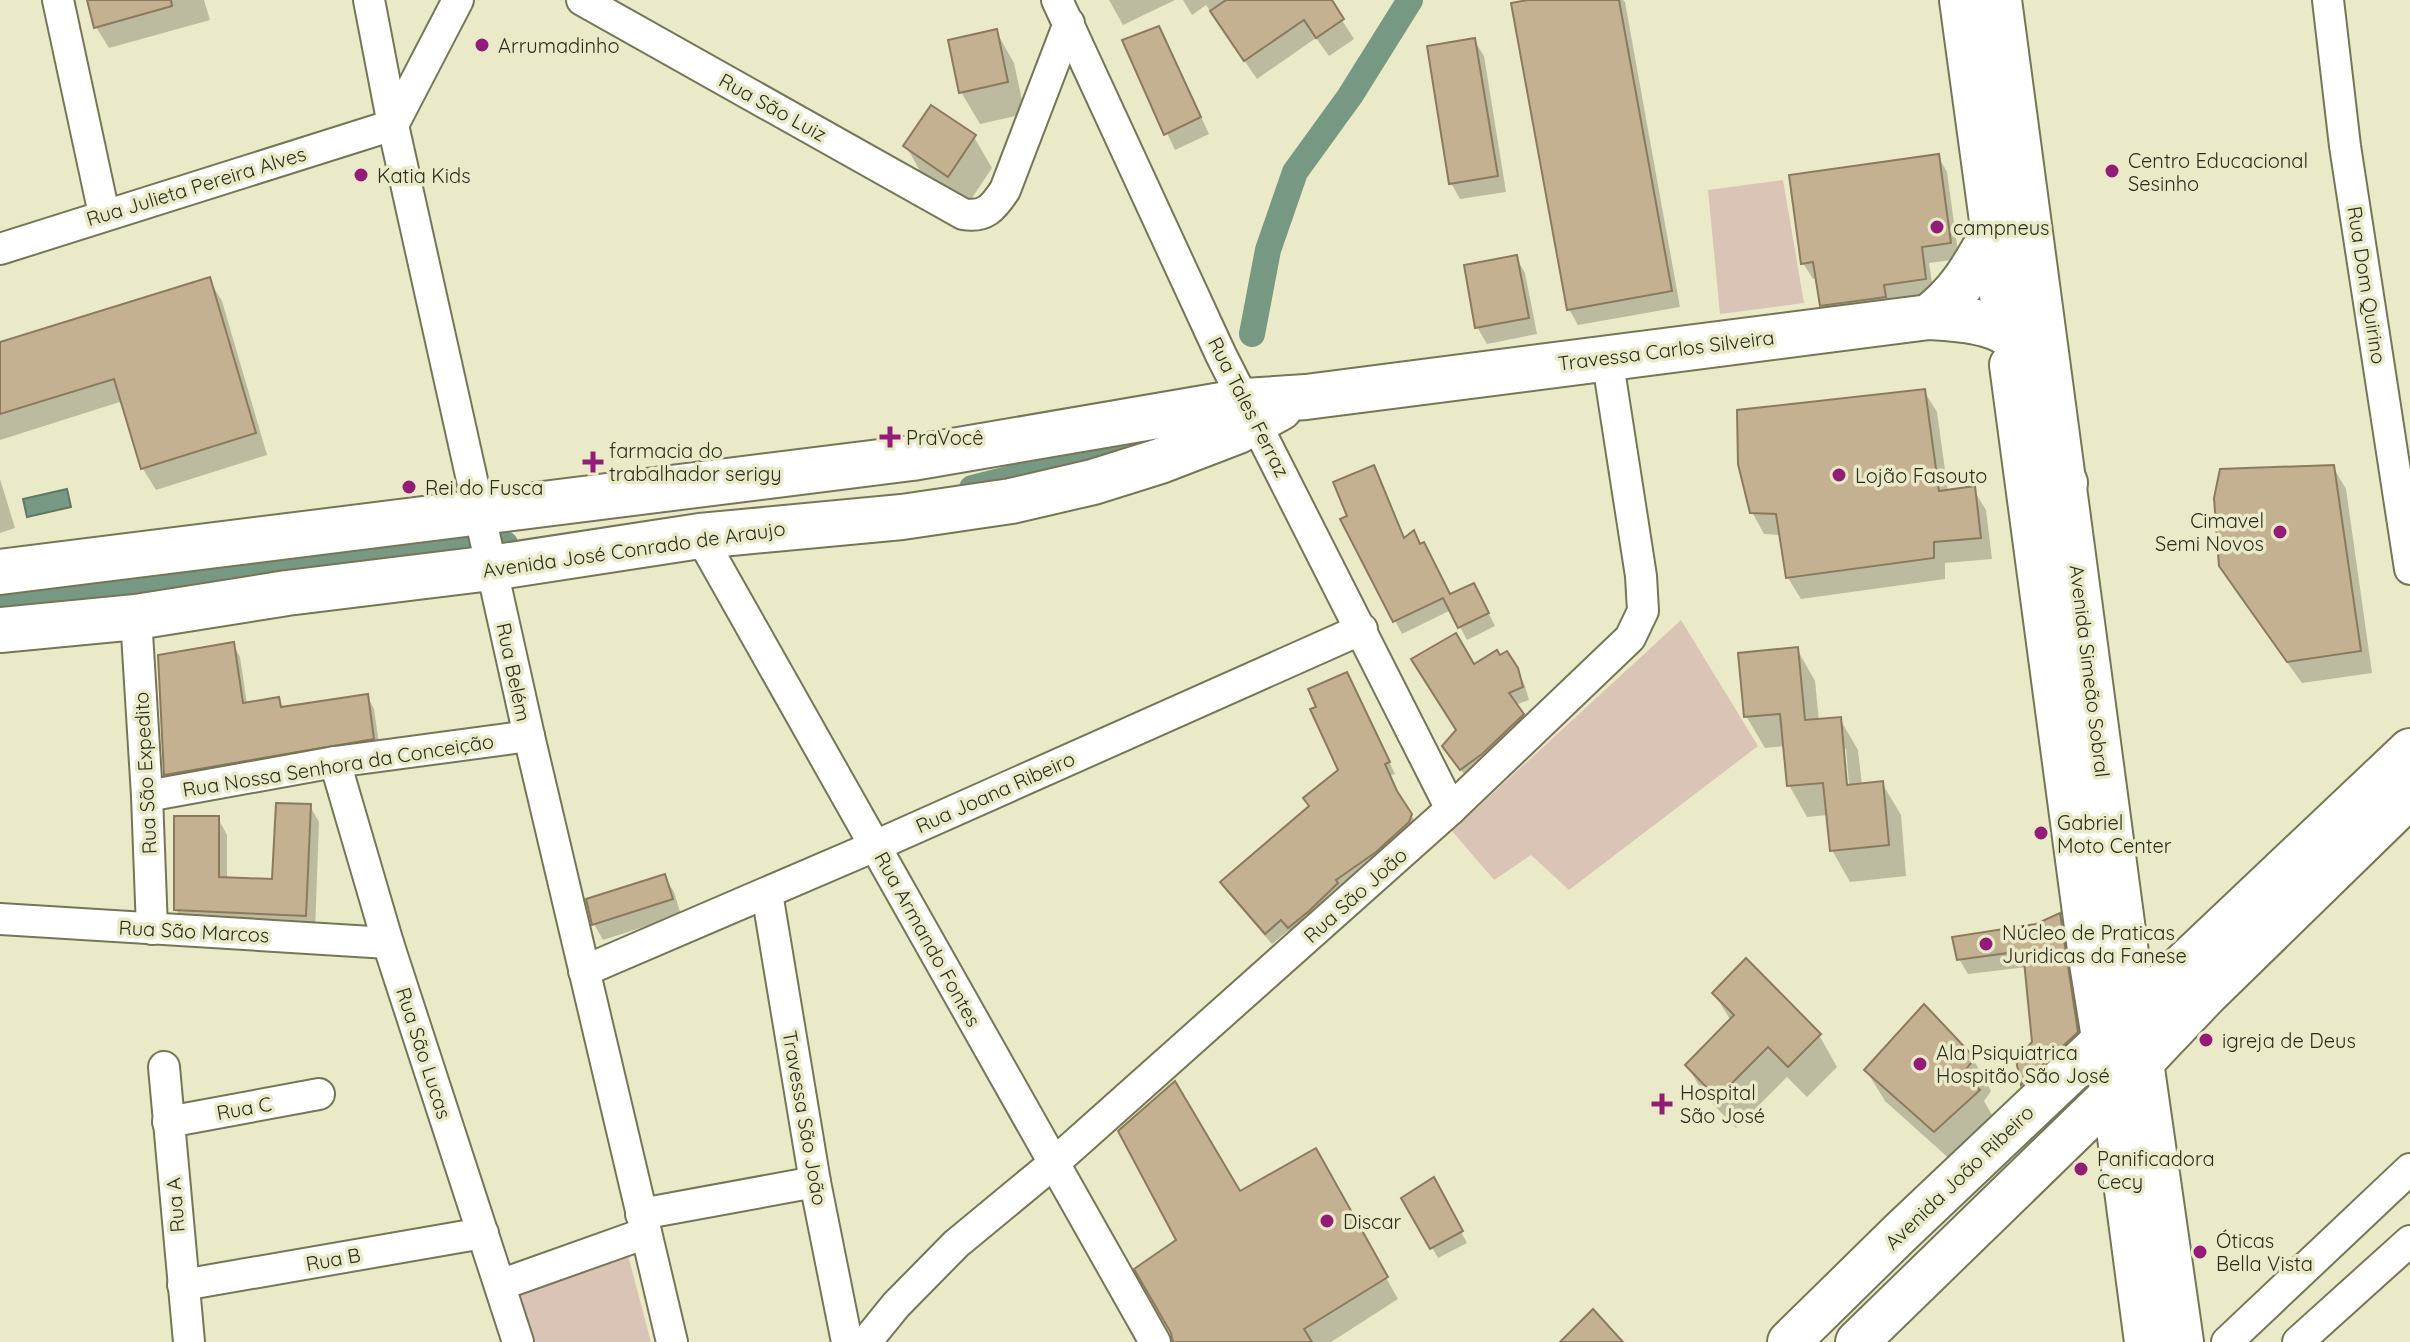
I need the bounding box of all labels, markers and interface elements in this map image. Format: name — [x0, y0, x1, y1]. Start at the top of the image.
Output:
place label: Arrumadinho — [498, 33, 619, 58]
marker: Arrumadinho — [473, 36, 491, 54]
street label: Rua São Luiz — [715, 67, 831, 147]
street label: Rua Julieta Pereira Alves — [83, 141, 309, 231]
place label: Centro Educacional Sesinho — [2128, 148, 2308, 196]
marker: Centro Educacional Sesinho — [2103, 162, 2121, 180]
place label: Katia Kids — [377, 163, 471, 188]
marker: Katia Kids — [352, 166, 370, 184]
street label: Rua Dom Quirino — [2342, 204, 2392, 366]
place label: campneus — [1953, 215, 2049, 240]
marker: campneus — [1928, 218, 1946, 236]
street label: Travessa Carlos Silveira — [1556, 324, 1776, 376]
street label: Rua Tales Ferraz — [1203, 333, 1295, 481]
place label: PraVocê — [906, 425, 984, 450]
marker: PraVocê — [881, 428, 899, 446]
place label: farmacia do trabalhador serigy — [609, 438, 782, 486]
marker: farmacia do trabalhador serigy — [584, 453, 602, 471]
place label: Lojão Fasouto — [1855, 463, 1987, 488]
marker: Lojão Fasouto — [1830, 466, 1848, 484]
place label: Rei do Fusca — [425, 475, 543, 500]
marker: Rei do Fusca — [400, 478, 418, 496]
place label: Cimavel Semi Novos — [2155, 508, 2264, 556]
street label: Avenida José Conrado de Araujo — [481, 515, 787, 583]
marker: Cimavel Semi Novos — [2271, 523, 2289, 541]
street label: Avenida Simeão Sobral — [2065, 563, 2115, 779]
street label: Rua Belém — [491, 620, 537, 724]
street label: Rua São Expedito — [128, 691, 162, 855]
street label: Rua Nossa Senhora da Conceição — [181, 728, 495, 802]
street label: Rua Joana Ribeiro — [912, 746, 1078, 838]
place label: Gabriel Moto Center — [2057, 810, 2172, 858]
marker: Gabriel Moto Center — [2032, 824, 2050, 842]
street label: Rua São João — [1298, 842, 1412, 948]
street label: Rua Armando Fontes — [869, 847, 987, 1031]
street label: Rua São Marcos — [118, 915, 270, 947]
place label: Núcleo de Praticas Juridicas da Fanese — [2002, 920, 2187, 968]
marker: Núcleo de Praticas Juridicas da Fanese — [1977, 935, 1995, 953]
street label: Rua São Lucas — [391, 984, 457, 1122]
place label: igreja de Deus — [2222, 1028, 2356, 1053]
street label: Travessa São João — [777, 1029, 833, 1207]
marker: igreja de Deus — [2197, 1031, 2215, 1049]
place label: Ala Psiquiatrica Hospitão São José — [1936, 1040, 2110, 1088]
marker: Ala Psiquiatrica Hospitão São José — [1911, 1055, 1929, 1073]
place label: Hospital São José — [1680, 1080, 1765, 1128]
street label: Rua C — [215, 1091, 273, 1125]
marker: Hospital São José — [1651, 1093, 1673, 1115]
street label: Avenida João Ribeiro — [1879, 1099, 2039, 1255]
place label: Panificadora Cecy — [2097, 1146, 2215, 1194]
marker: Panificadora Cecy — [2072, 1160, 2090, 1178]
street label: Rua A — [160, 1176, 190, 1234]
place label: Discar — [1343, 1209, 1402, 1234]
marker: Discar — [1318, 1212, 1336, 1230]
place label: Óticas Bella Vista — [2216, 1228, 2313, 1276]
street label: Rua B — [304, 1242, 362, 1276]
marker: Óticas Bella Vista — [2191, 1243, 2209, 1261]

